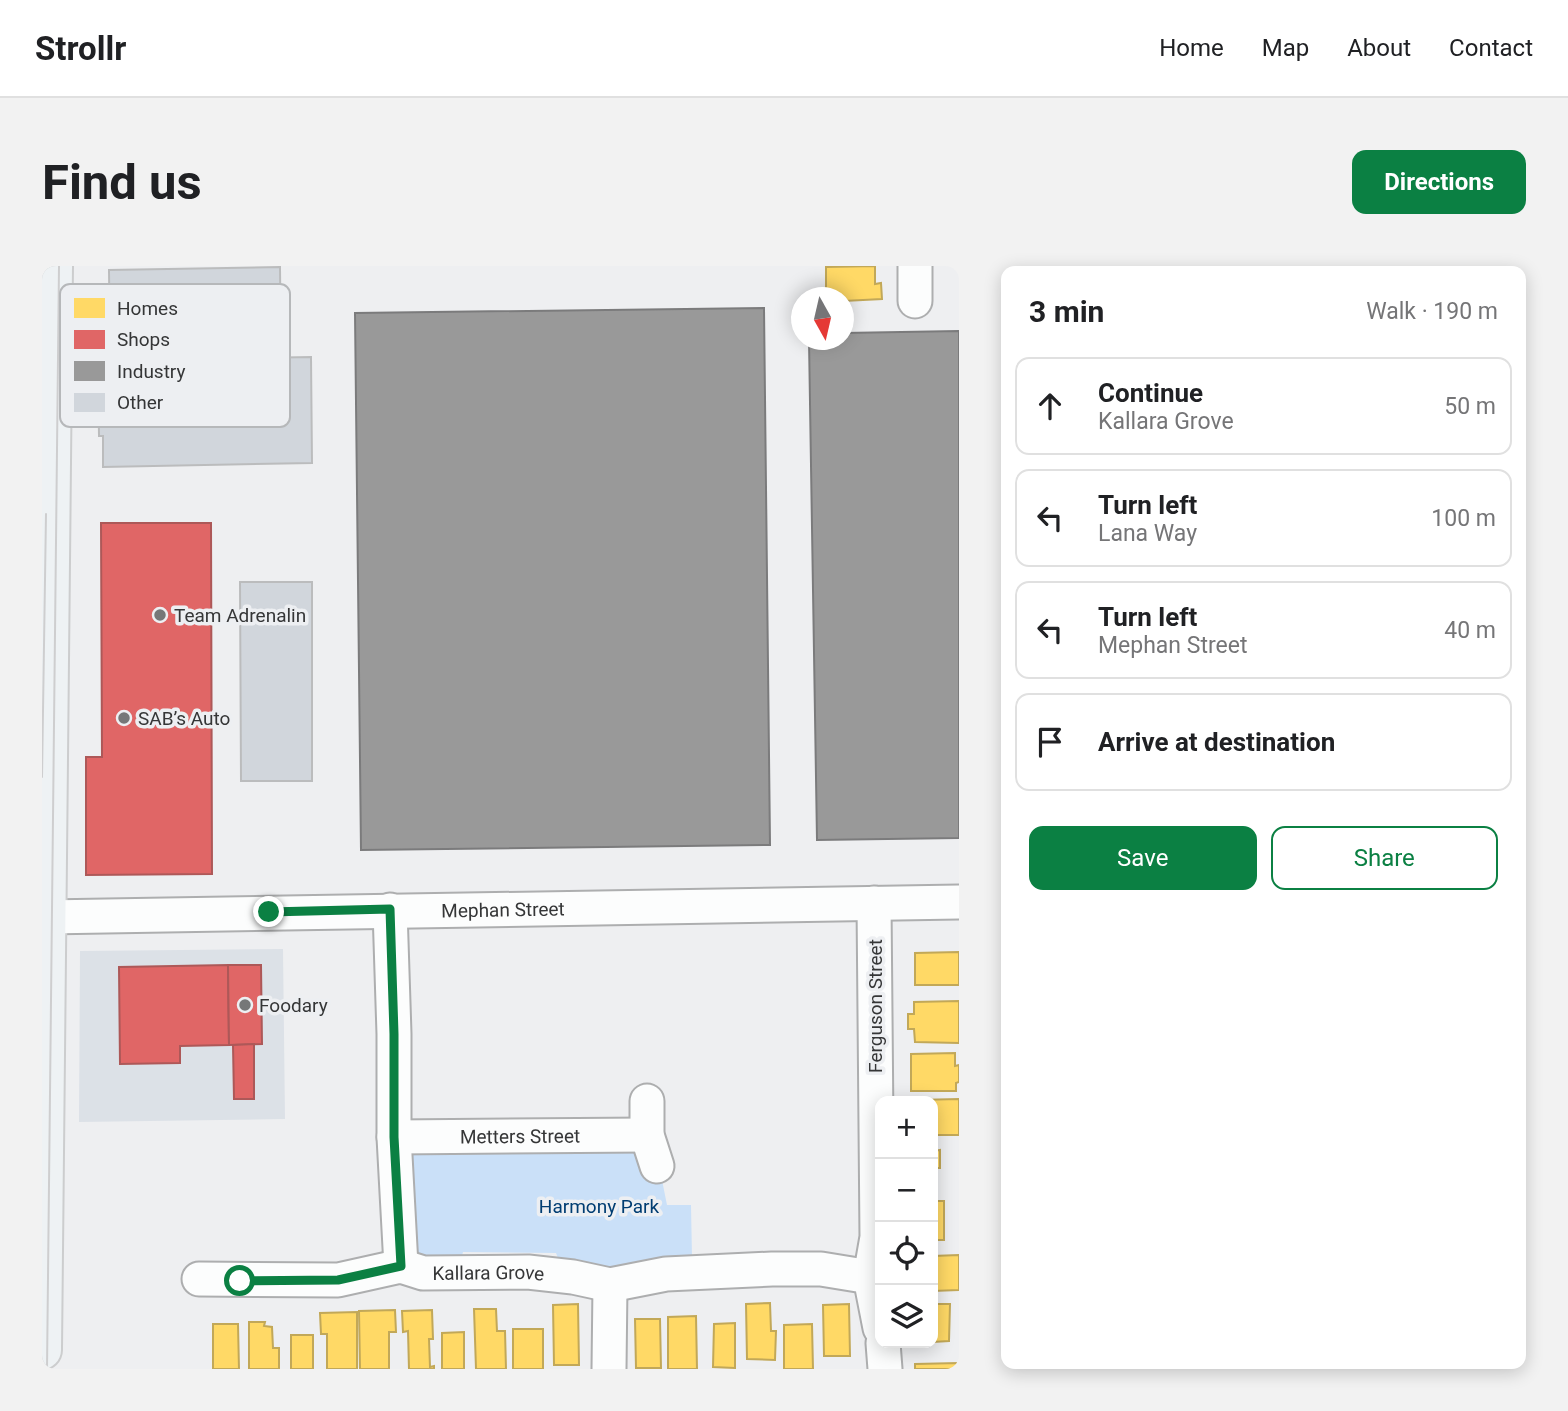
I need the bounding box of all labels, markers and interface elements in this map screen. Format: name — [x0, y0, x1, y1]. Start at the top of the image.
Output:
text: Strollr — [35, 29, 126, 68]
text: Home — [1159, 34, 1224, 62]
text: Map — [1262, 34, 1309, 62]
text: About — [1347, 34, 1411, 62]
text: Contact — [1449, 34, 1533, 62]
button: Directions — [1352, 150, 1526, 214]
text: Find us — [42, 154, 202, 211]
legend — [60, 284, 290, 427]
north arrow — [791, 287, 854, 350]
text: 3 min — [1029, 294, 1104, 329]
text: Homes — [117, 297, 178, 320]
text: Walk · 190 m — [1366, 298, 1498, 325]
text: Shops — [117, 328, 170, 351]
text: Industry — [117, 360, 185, 383]
text: Continue — [1098, 378, 1203, 408]
icon: ahead — [1031, 387, 1069, 425]
text: Other — [117, 391, 164, 414]
text: 50 m — [1444, 393, 1496, 420]
text: Kallara Grove — [1098, 408, 1234, 435]
text: Turn left — [1098, 490, 1197, 520]
icon: left — [1031, 499, 1069, 537]
text: 100 m — [1431, 505, 1496, 532]
text: Lana Way — [1098, 520, 1197, 547]
text: Turn left — [1098, 602, 1197, 632]
place label: Team Adrenalin — [174, 604, 306, 627]
marker: Team Adrenalin — [152, 607, 168, 623]
icon: left — [1031, 611, 1069, 649]
text: 40 m — [1444, 617, 1496, 644]
text: Mephan Street — [1098, 632, 1247, 659]
place label: SAB’s Auto — [138, 707, 230, 730]
marker: SAB’s Auto — [116, 710, 132, 726]
icon: arrive — [1031, 723, 1069, 761]
text: Arrive at destination — [1098, 727, 1335, 757]
button: Save — [1029, 826, 1257, 890]
button: Share — [1271, 826, 1498, 890]
route end — [253, 896, 284, 927]
street label: Mephan Street — [441, 897, 565, 923]
street label: Ferguson Street — [864, 939, 887, 1073]
place label: Foodary — [259, 994, 328, 1017]
marker: Foodary — [237, 997, 253, 1013]
map controls — [875, 1096, 938, 1348]
button: + — [875, 1096, 938, 1159]
street label: Metters Street — [460, 1125, 580, 1148]
button: − — [875, 1159, 938, 1222]
park label: Harmony Park — [539, 1195, 660, 1218]
button: locate — [875, 1222, 938, 1285]
street label: Kallara Grove — [432, 1261, 546, 1286]
route start — [224, 1265, 255, 1296]
button: layers — [875, 1285, 938, 1348]

